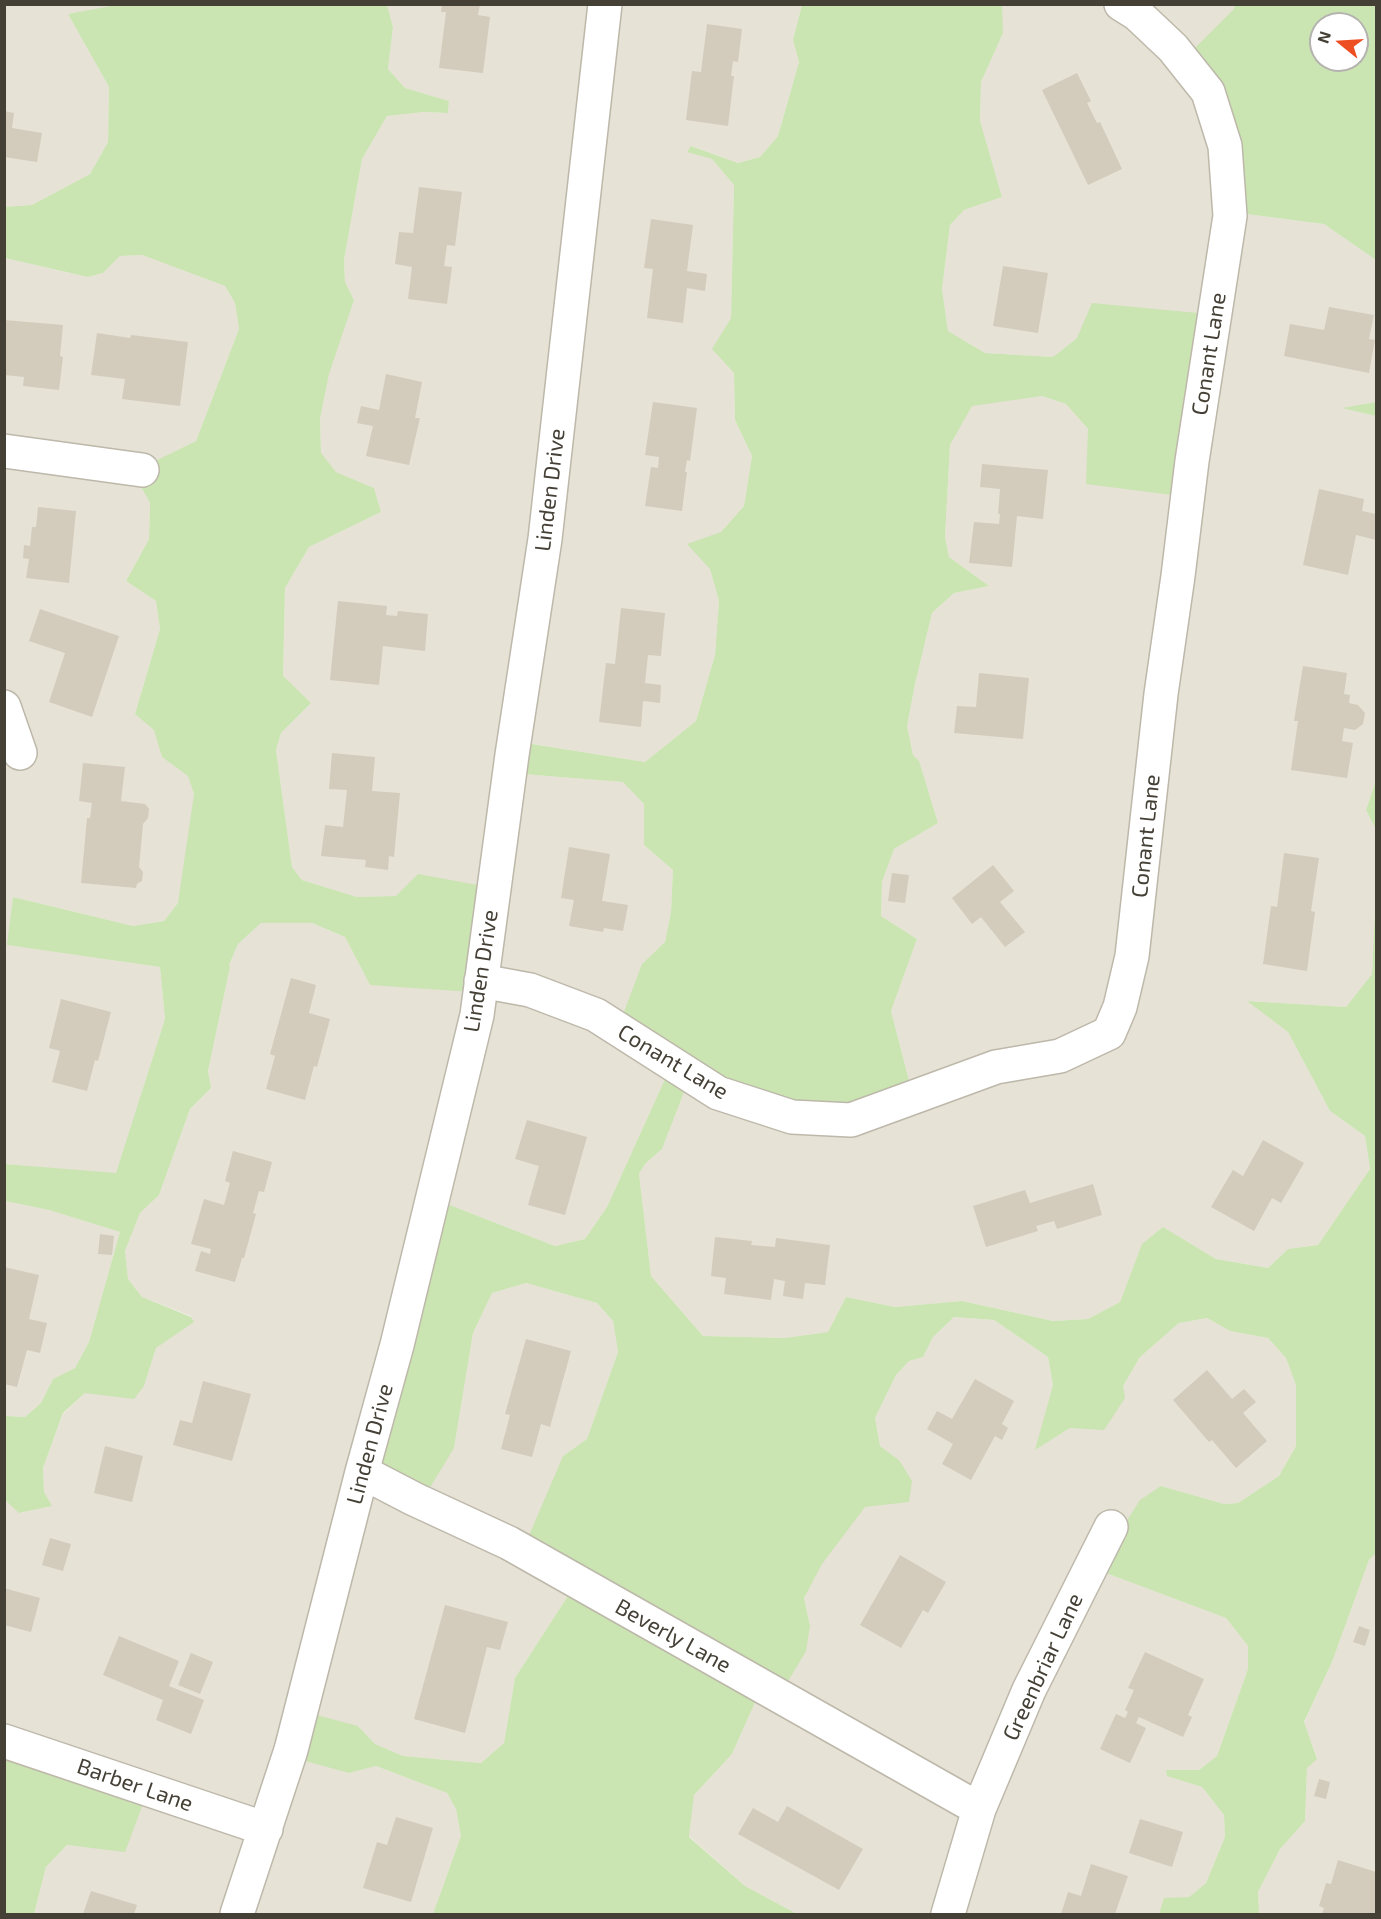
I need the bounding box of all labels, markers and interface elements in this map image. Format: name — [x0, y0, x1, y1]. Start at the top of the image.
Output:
north arrow — [1309, 12, 1369, 72]
text: N — [1312, 28, 1334, 45]
street label: Conant Lane — [1186, 291, 1232, 417]
street label: Linden Drive — [529, 427, 571, 553]
street label: Conant Lane — [1126, 773, 1166, 899]
street label: Linden Drive — [458, 908, 504, 1034]
street label: Conant Lane — [613, 1019, 733, 1105]
street label: Linden Drive — [341, 1381, 399, 1507]
street label: Greenbriar Lane — [997, 1589, 1089, 1745]
street label: Beverly Lane — [611, 1593, 735, 1679]
street label: Barber Lane — [74, 1753, 196, 1817]

